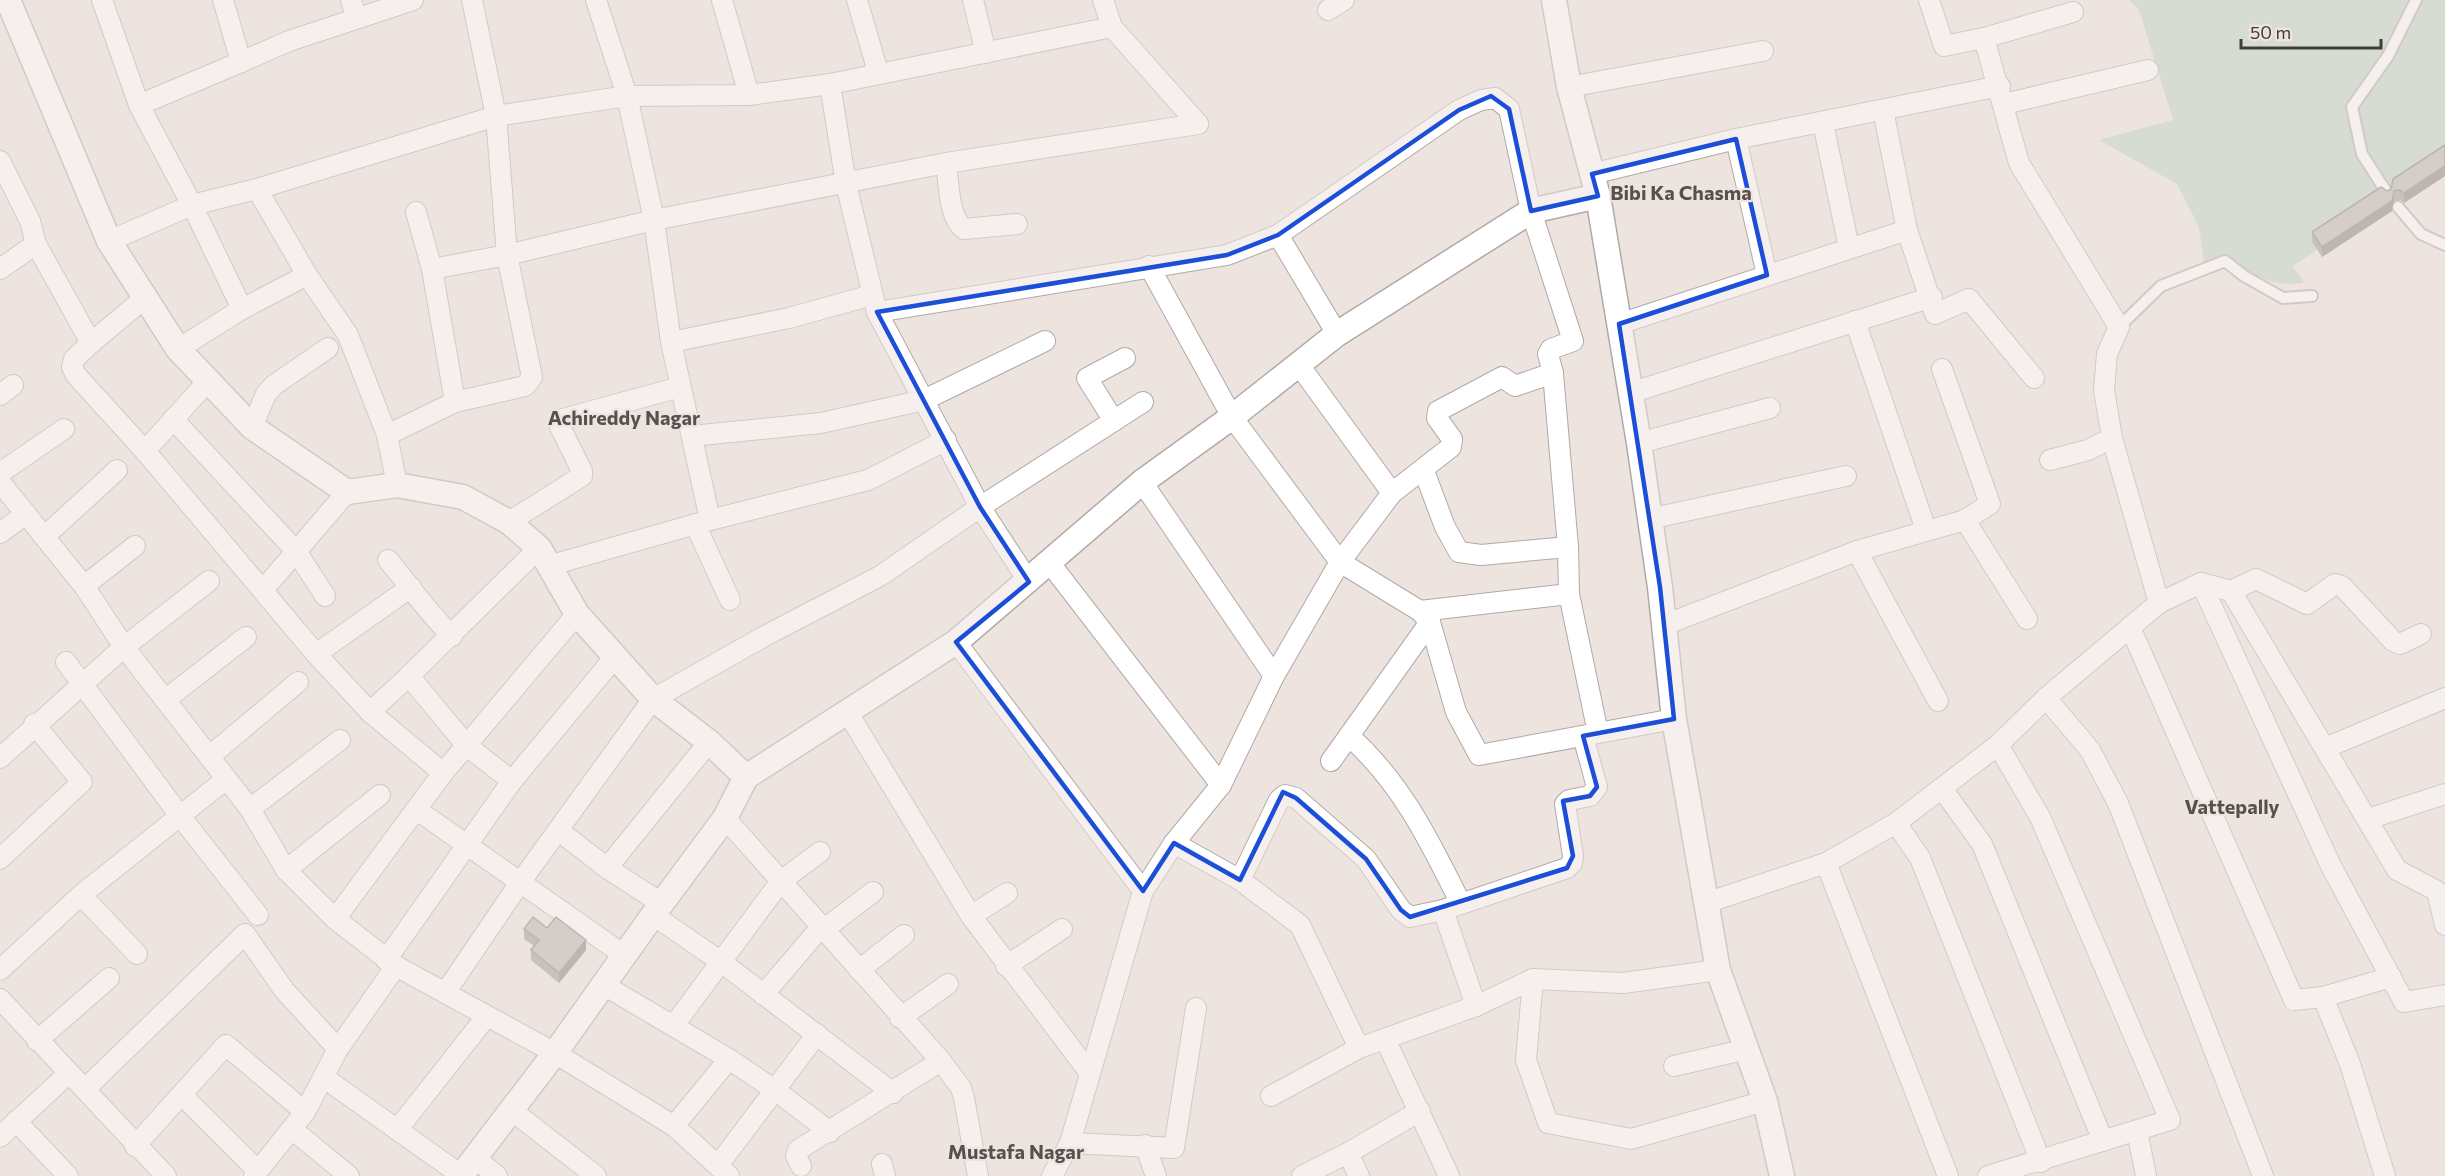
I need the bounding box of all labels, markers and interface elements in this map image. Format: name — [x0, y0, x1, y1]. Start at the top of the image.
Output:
scale bar — [2241, 12, 2380, 50]
text: 50 m — [2250, 21, 2291, 43]
district label: Bibi Ka Chasma — [1610, 180, 1752, 204]
district label: Achireddy Nagar — [548, 405, 700, 429]
district label: Vattepally — [2184, 794, 2280, 818]
district label: Mustafa Nagar — [948, 1139, 1084, 1163]

